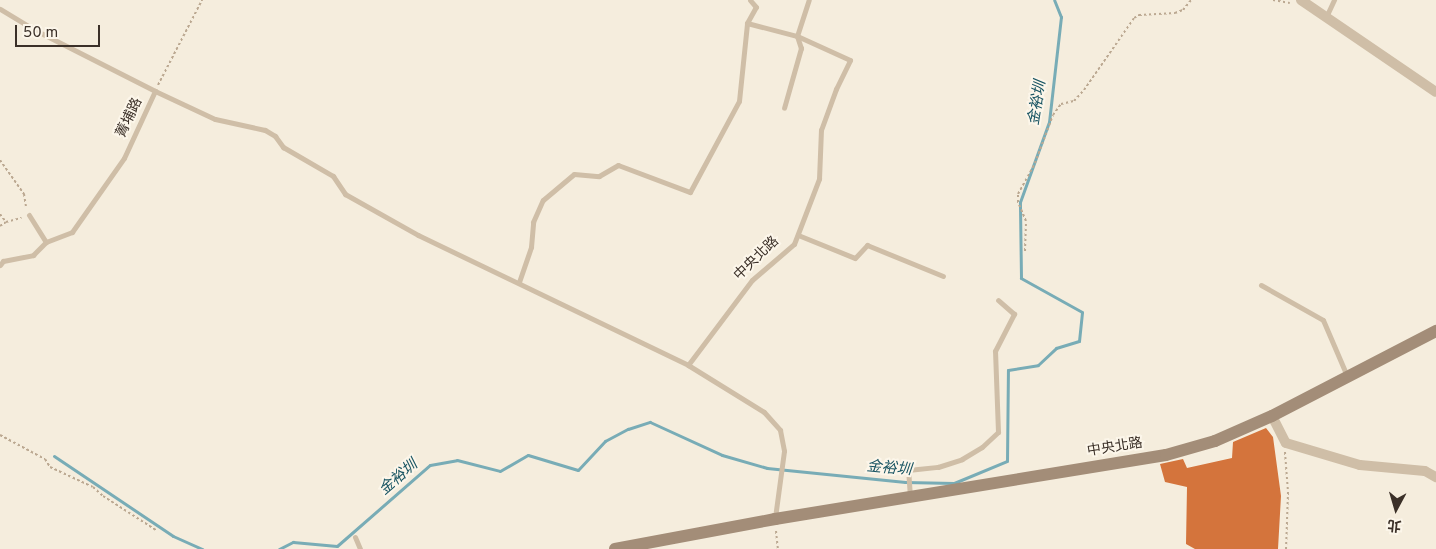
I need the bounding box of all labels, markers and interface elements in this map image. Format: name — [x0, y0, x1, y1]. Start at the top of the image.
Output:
scale bar — [18, 15, 102, 47]
text: 50 m — [23, 24, 58, 43]
water label: 金裕圳 — [1026, 79, 1050, 127]
street label: 菁埔路 — [114, 95, 146, 141]
street label: 中央北路 — [731, 234, 783, 284]
street label: 中央北路 — [1086, 435, 1144, 461]
water label: 金裕圳 — [376, 456, 422, 500]
water label: 金裕圳 — [866, 458, 912, 480]
north arrow — [1371, 484, 1421, 534]
text: 北 — [1387, 515, 1402, 534]

